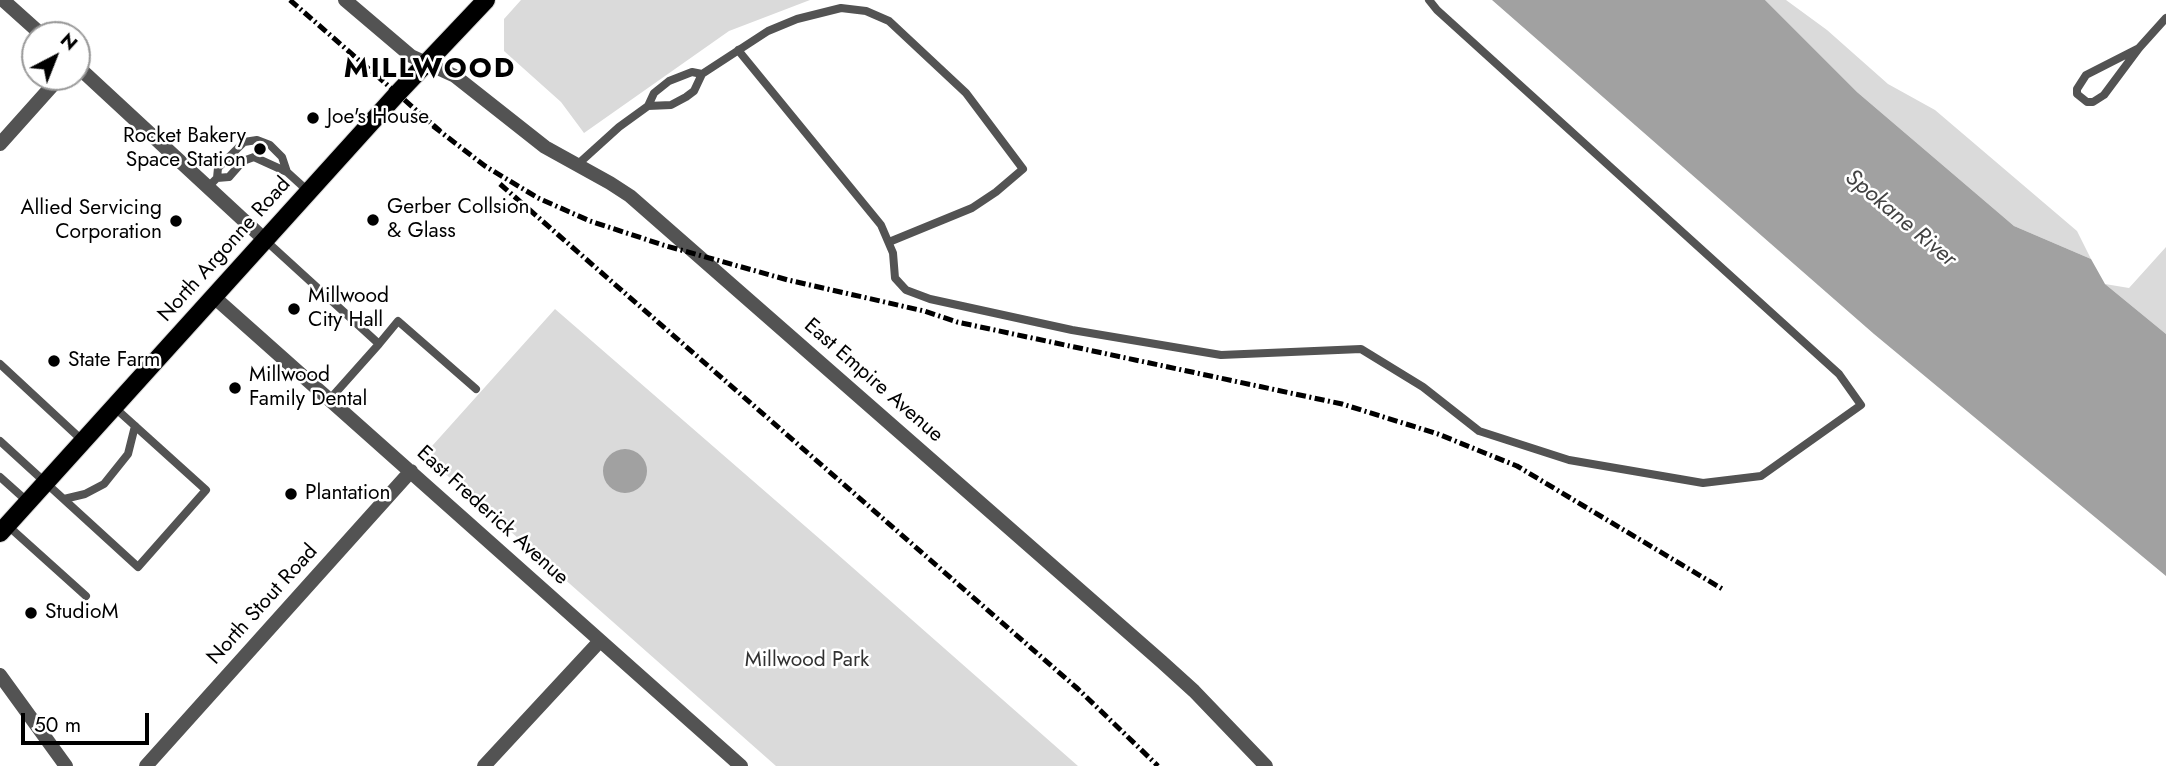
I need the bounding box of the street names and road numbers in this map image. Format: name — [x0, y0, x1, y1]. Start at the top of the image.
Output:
street label: North Argonne Road — [153, 172, 297, 328]
street label: East Empire Avenue — [798, 314, 948, 448]
street label: East Frederick Avenue — [411, 441, 573, 591]
street label: North Stout Road — [202, 540, 324, 670]

